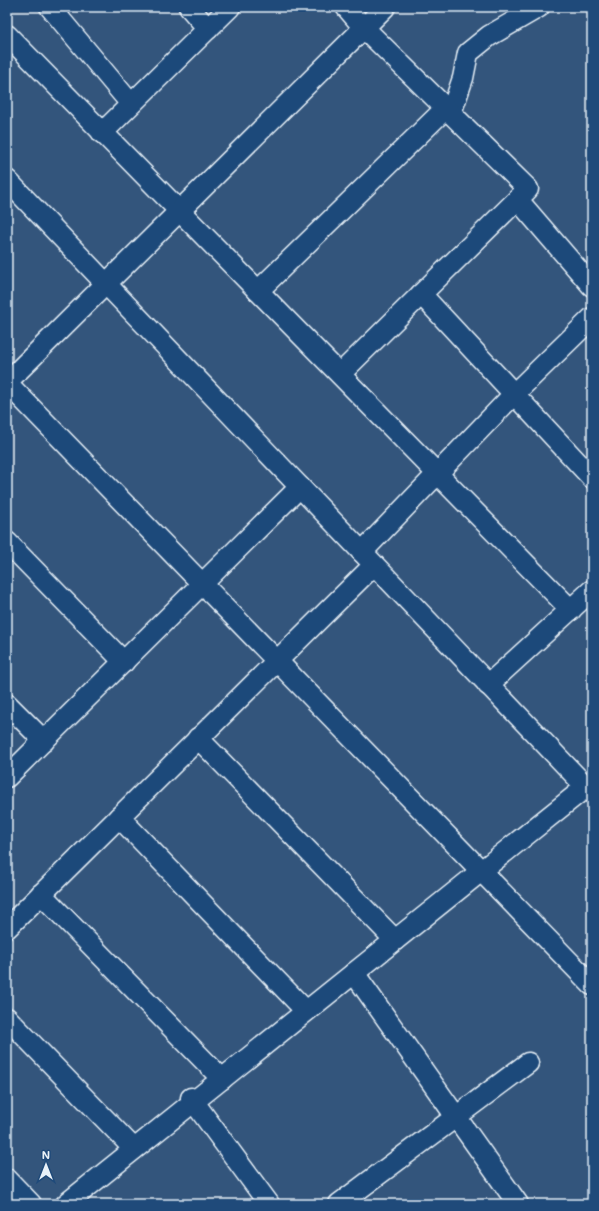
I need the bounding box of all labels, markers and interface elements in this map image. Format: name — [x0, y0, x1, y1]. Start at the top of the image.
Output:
north arrow — [26, 1145, 66, 1185]
text: N — [42, 1147, 50, 1162]

